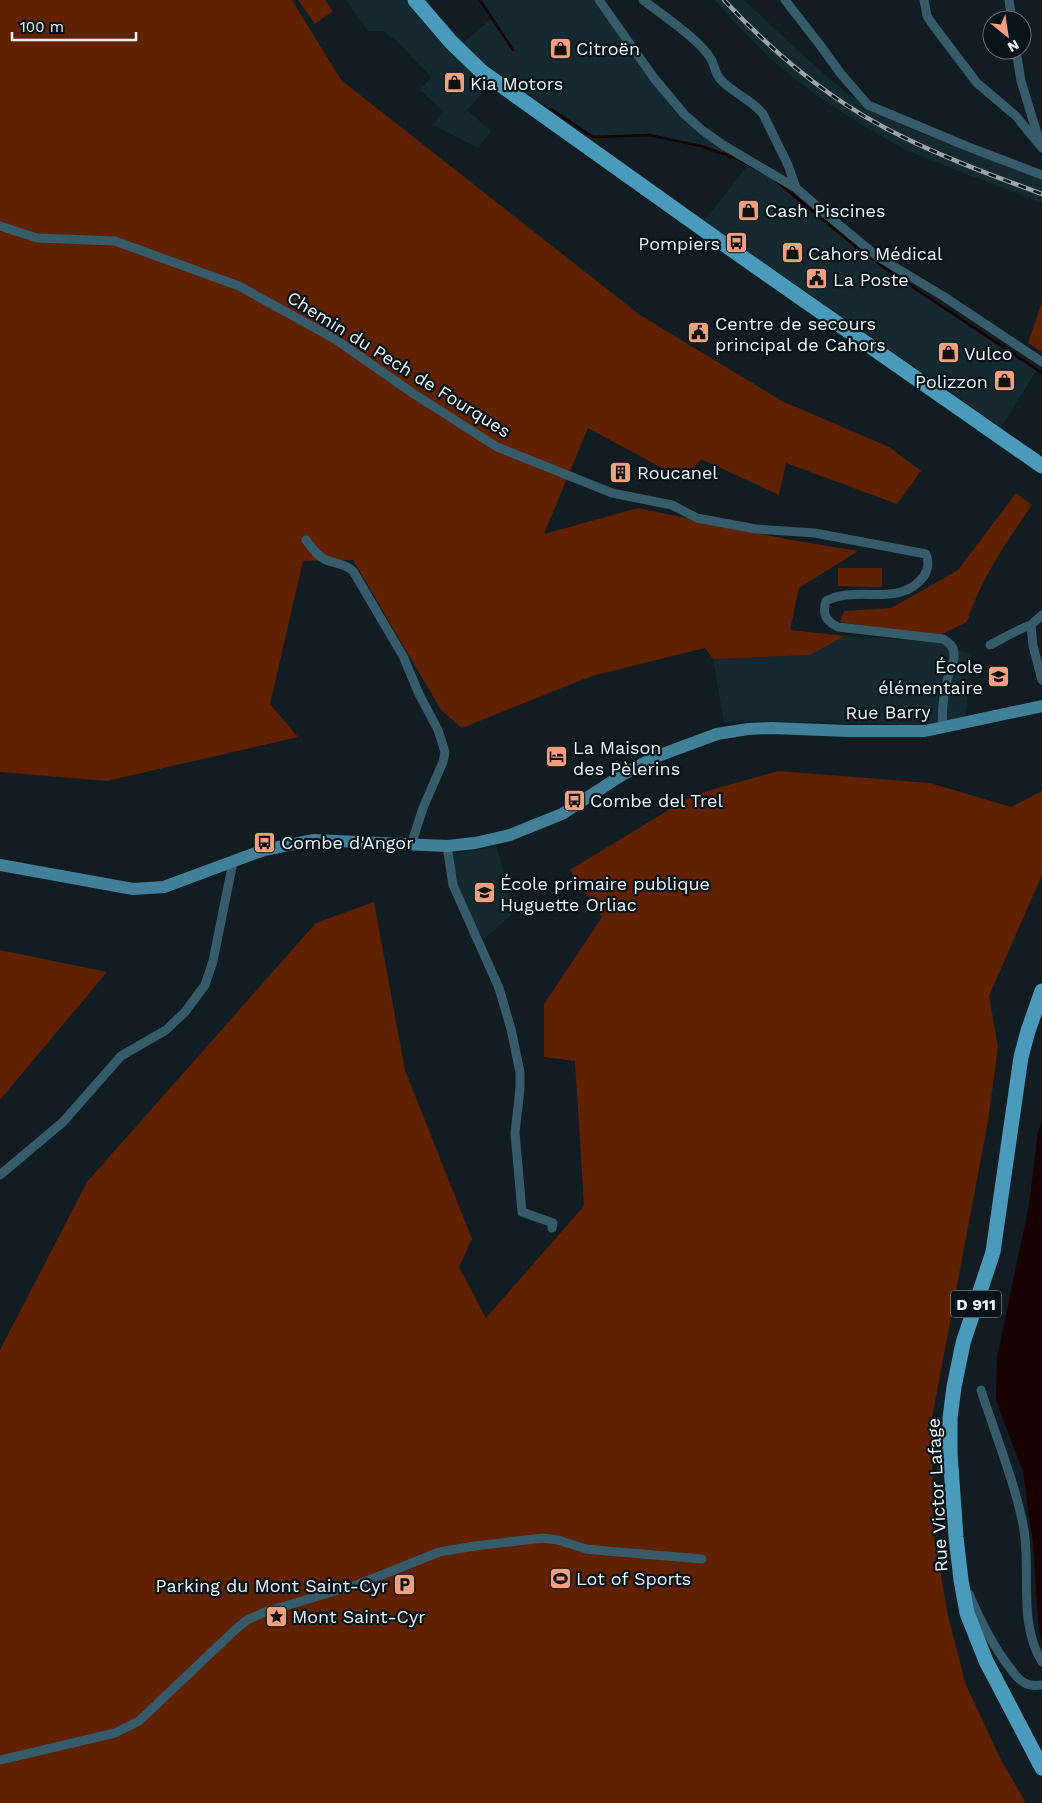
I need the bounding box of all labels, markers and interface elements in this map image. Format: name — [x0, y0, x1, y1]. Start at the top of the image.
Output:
scale bar — [12, 10, 136, 42]
north arrow — [982, 10, 1032, 60]
text: 100 m — [20, 18, 64, 36]
shop icon: Citroën — [548, 36, 572, 60]
text: N — [1005, 37, 1022, 56]
place label: Citroën — [576, 38, 640, 59]
shop icon: Kia Motors — [442, 71, 466, 95]
place label: Kia Motors — [470, 73, 563, 94]
shop icon: Cash Piscines — [737, 198, 761, 222]
place label: Cash Piscines — [765, 200, 885, 221]
bus stop icon: Pompiers — [724, 231, 748, 255]
place label: Pompiers — [638, 233, 720, 254]
shop icon: Cahors Médical — [780, 241, 804, 265]
place label: Cahors Médical — [808, 243, 943, 264]
public building icon: La Poste — [805, 267, 829, 291]
place label: La Poste — [833, 269, 909, 290]
street label: Chemin du Pech de Fourques — [284, 286, 514, 442]
place label: Centre de secours principal de Cahors — [715, 313, 886, 355]
public building icon: Centre de secours principal de Cahors — [687, 321, 711, 345]
shop icon: Vulco — [936, 341, 960, 365]
place label: Vulco — [964, 343, 1013, 364]
shop icon: Polizzon — [992, 369, 1016, 393]
place label: Polizzon — [915, 371, 988, 392]
building icon: Roucanel — [609, 460, 633, 484]
place label: Roucanel — [637, 462, 718, 483]
place label: École élémentaire — [878, 656, 983, 698]
school or university icon: École élémentaire — [987, 664, 1011, 688]
street label: Rue Barry — [845, 701, 932, 723]
place label: La Maison des Pèlerins — [573, 737, 680, 779]
hotel icon: La Maison des Pèlerins — [545, 745, 569, 769]
bus stop icon: Combe del Trel — [562, 788, 586, 812]
place label: Combe del Trel — [590, 790, 723, 811]
bus stop icon: Combe d'Angor — [253, 830, 277, 854]
place label: Combe d'Angor — [281, 832, 414, 853]
place label: École primaire publique Huguette Orliac — [500, 873, 710, 915]
school or university icon: École primaire publique Huguette Orliac — [472, 881, 496, 905]
road number: D 911 — [951, 1290, 1001, 1318]
street label: Rue Victor Lafage — [922, 1417, 952, 1573]
sports icon: Lot of Sports — [548, 1566, 572, 1590]
place label: Lot of Sports — [576, 1568, 691, 1589]
parking icon: Parking du Mont Saint-Cyr — [392, 1573, 416, 1597]
place label: Parking du Mont Saint-Cyr — [156, 1575, 388, 1596]
place icon: Mont Saint-Cyr — [264, 1604, 288, 1628]
place label: Mont Saint-Cyr — [292, 1606, 426, 1627]

